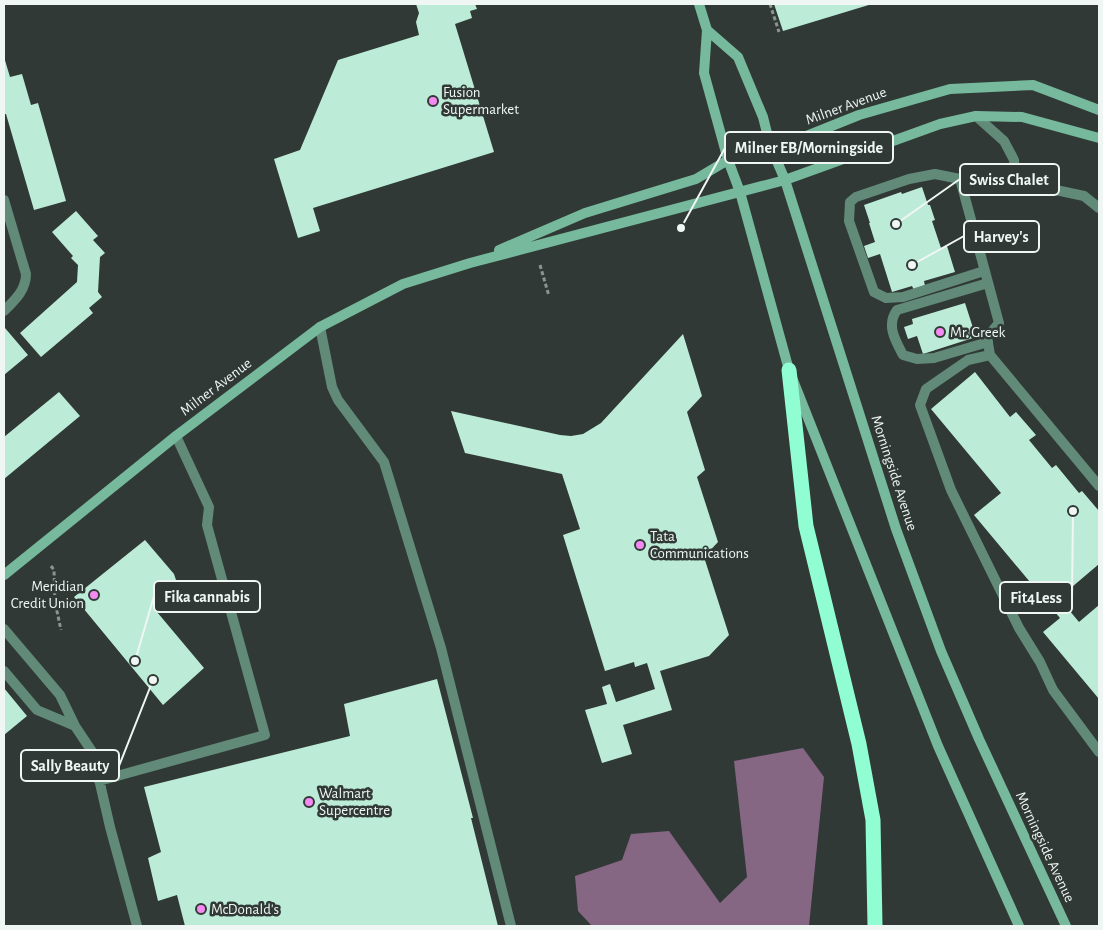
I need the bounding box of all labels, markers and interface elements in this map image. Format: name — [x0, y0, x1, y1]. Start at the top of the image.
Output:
street label: Milner Avenue — [804, 84, 889, 128]
place label: Fusion Supermarket — [443, 85, 519, 117]
marker: Fusion Supermarket — [427, 95, 439, 107]
callout: Milner EB/Morningside — [725, 132, 893, 163]
text: Milner EB/Morningside — [735, 140, 884, 156]
callout: Swiss Chalet — [960, 164, 1059, 195]
text: Swiss Chalet — [969, 172, 1049, 188]
callout: Harvey's — [964, 221, 1039, 252]
text: Harvey's — [973, 229, 1029, 246]
place label: Mr. Greek — [950, 325, 1006, 340]
marker: Mr. Greek — [934, 326, 946, 338]
street label: Milner Avenue — [178, 355, 254, 419]
street label: Morningside Avenue — [868, 414, 920, 532]
place label: Tata Communications — [650, 529, 749, 561]
marker: Tata Communications — [634, 539, 646, 551]
place label: Meridian Credit Union — [11, 579, 84, 611]
callout: Fika cannabis — [154, 581, 260, 612]
callout: Fit4Less — [1000, 582, 1072, 613]
marker: Meridian Credit Union — [88, 589, 100, 601]
text: Fika cannabis — [164, 589, 250, 605]
text: Fit4Less — [1010, 590, 1062, 606]
callout: Sally Beauty — [21, 750, 119, 781]
text: Sally Beauty — [31, 758, 110, 775]
place label: Walmart Supercentre — [319, 786, 390, 818]
street label: Morningside Avenue — [1013, 789, 1077, 905]
marker: Walmart Supercentre — [303, 796, 315, 808]
place label: McDonald's — [211, 902, 279, 917]
marker: McDonald's — [195, 903, 207, 915]

